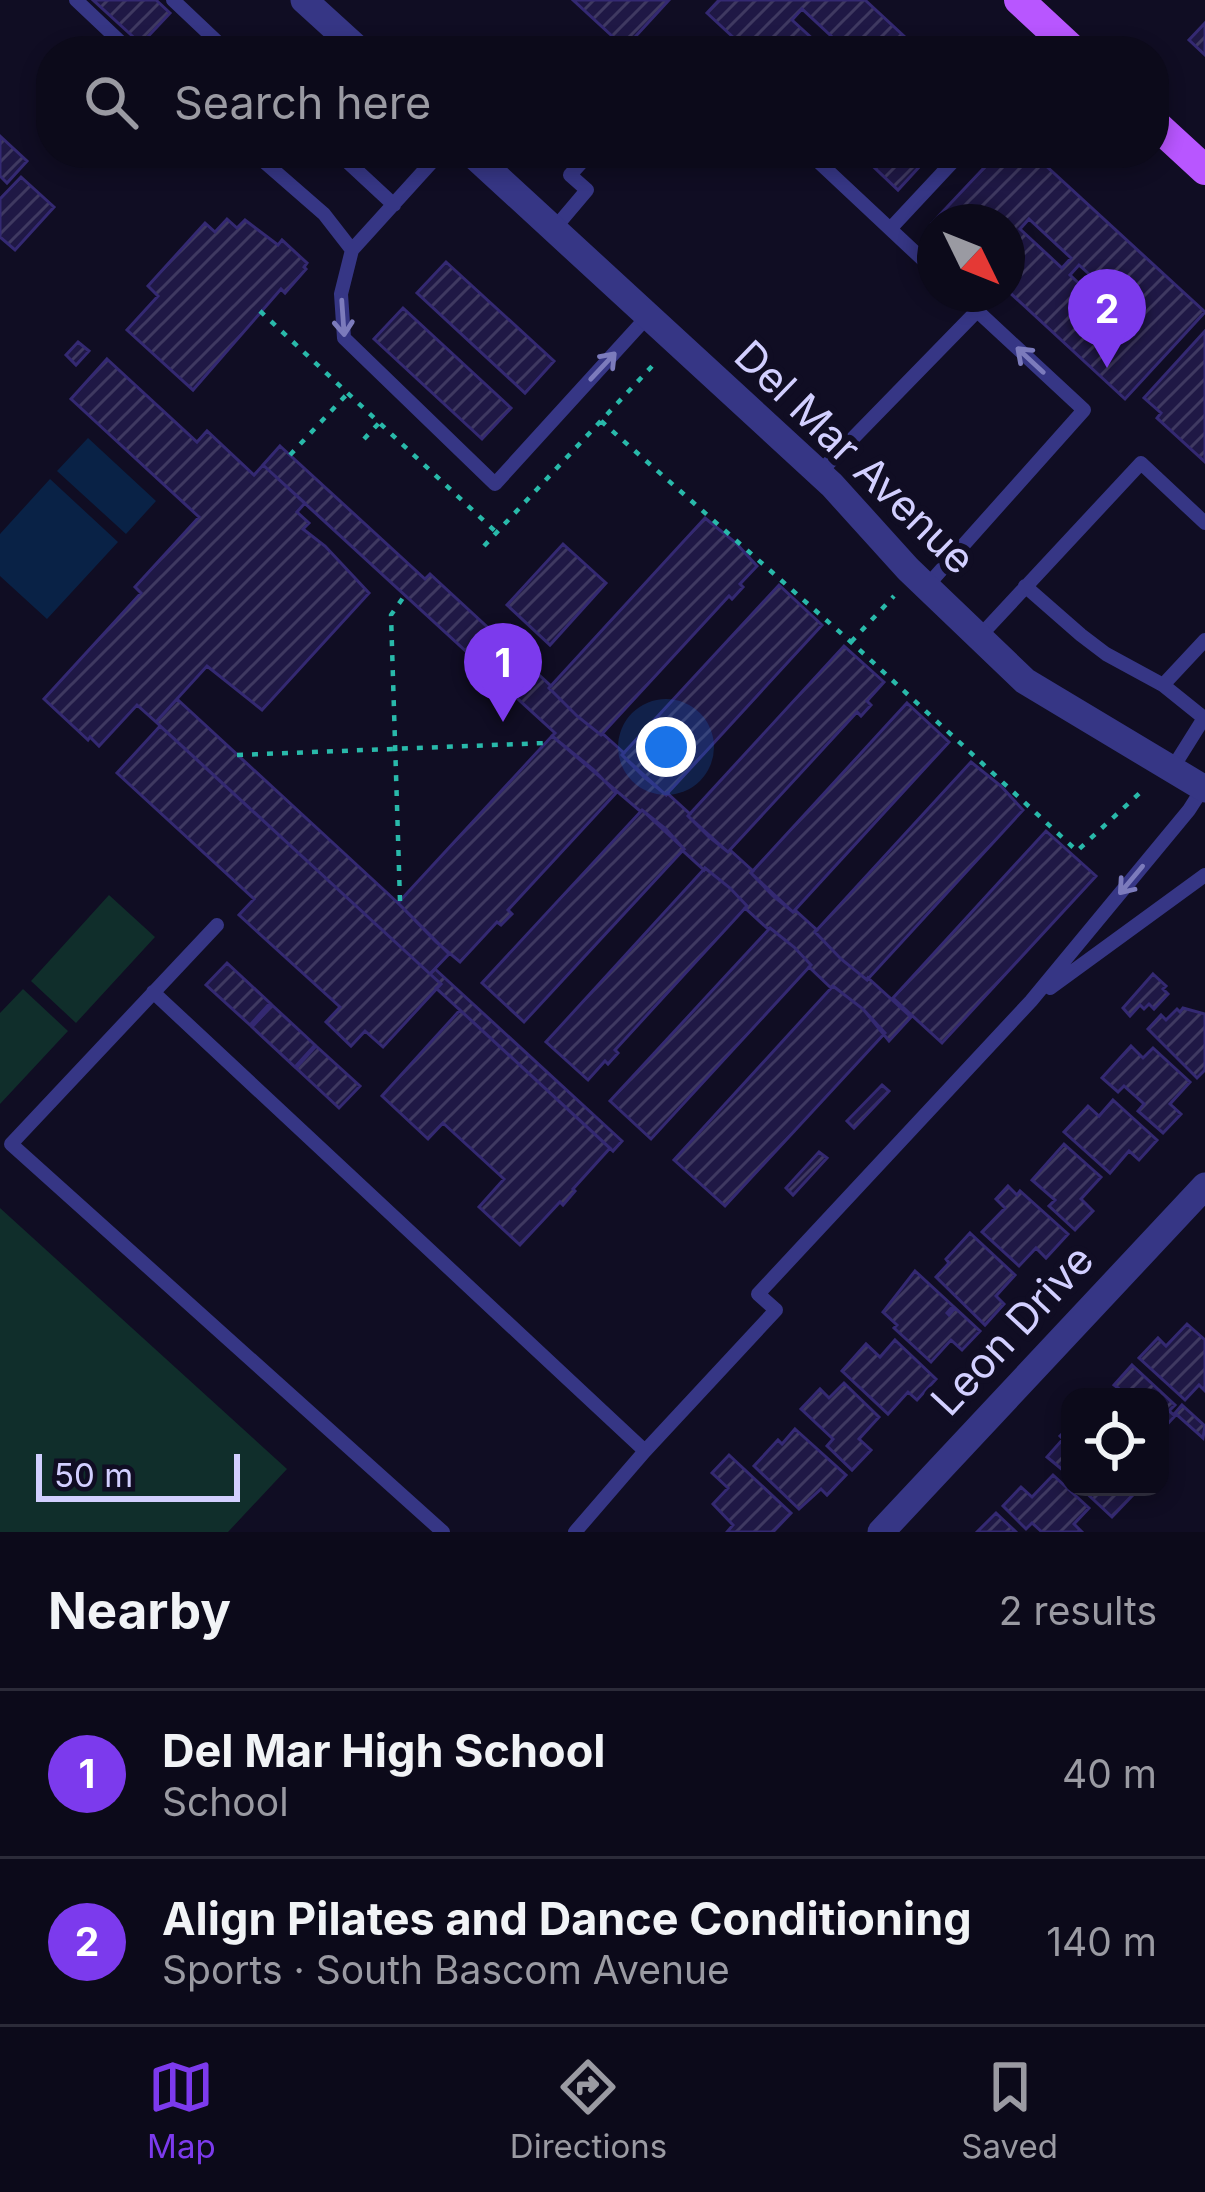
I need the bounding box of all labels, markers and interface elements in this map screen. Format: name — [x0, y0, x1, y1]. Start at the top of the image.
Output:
search box — [36, 36, 1169, 168]
icon: search — [78, 69, 144, 135]
text: Search here — [174, 75, 431, 130]
north arrow — [917, 204, 1025, 312]
pin: 2 — [1068, 269, 1146, 368]
one-way arrow — [331, 298, 354, 337]
street label: Del Mar Avenue — [725, 329, 986, 584]
one-way arrow — [1016, 347, 1046, 375]
one-way arrow — [589, 351, 616, 381]
pin: 1 — [464, 623, 542, 722]
your location — [636, 717, 696, 777]
one-way arrow — [1118, 864, 1146, 895]
street label: Leon Drive — [920, 1234, 1103, 1425]
map controls — [1061, 1388, 1169, 1496]
button: locate — [1061, 1388, 1169, 1496]
scale bar — [36, 1448, 240, 1501]
text: 50 m — [54, 1455, 133, 1495]
text: Nearby — [48, 1580, 231, 1641]
text: 2 results — [999, 1587, 1157, 1634]
text: Del Mar High School — [162, 1723, 605, 1778]
text: 1 — [79, 1750, 95, 1797]
text: 40 m — [1062, 1750, 1157, 1797]
text: School — [162, 1778, 289, 1825]
text: Align Pilates and Dance Conditioning — [162, 1891, 972, 1946]
text: 2 — [75, 1918, 99, 1965]
text: 140 m — [1046, 1918, 1157, 1965]
text: Sports · South Bascom Avenue — [162, 1946, 730, 1993]
tab: Map — [147, 2054, 216, 2166]
tab: Directions — [510, 2054, 667, 2166]
tab: Saved — [961, 2054, 1058, 2166]

